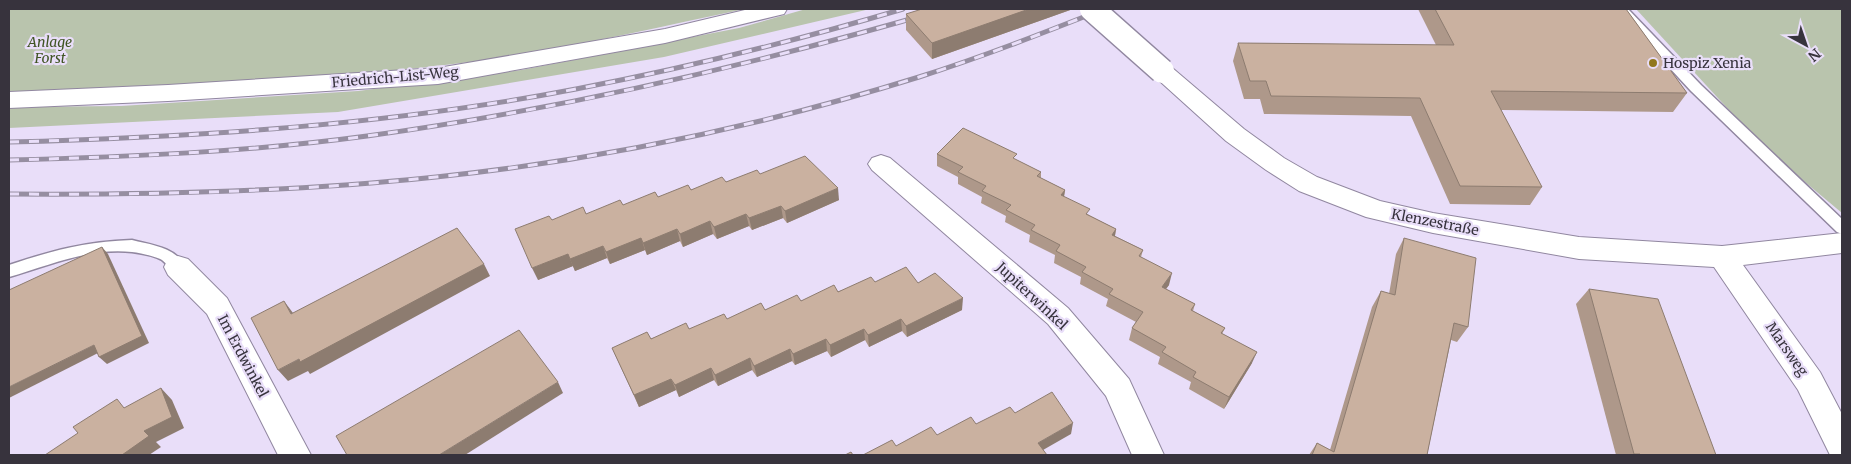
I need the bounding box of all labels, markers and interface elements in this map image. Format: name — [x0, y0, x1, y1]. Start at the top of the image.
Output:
north arrow — [1781, 20, 1831, 70]
park label: Anlage Forst — [27, 33, 72, 67]
text: N — [1804, 45, 1824, 65]
place label: Hospiz Xenia — [1663, 54, 1752, 72]
marker: Hospiz Xenia — [1647, 57, 1659, 69]
street label: Friedrich-List-Weg — [331, 62, 460, 92]
street label: Klenzestraße — [1390, 205, 1480, 239]
street label: Jupiterwinkel — [992, 258, 1072, 334]
street label: Im Erdwinkel — [214, 311, 273, 401]
street label: Marsweg — [1762, 318, 1812, 380]

